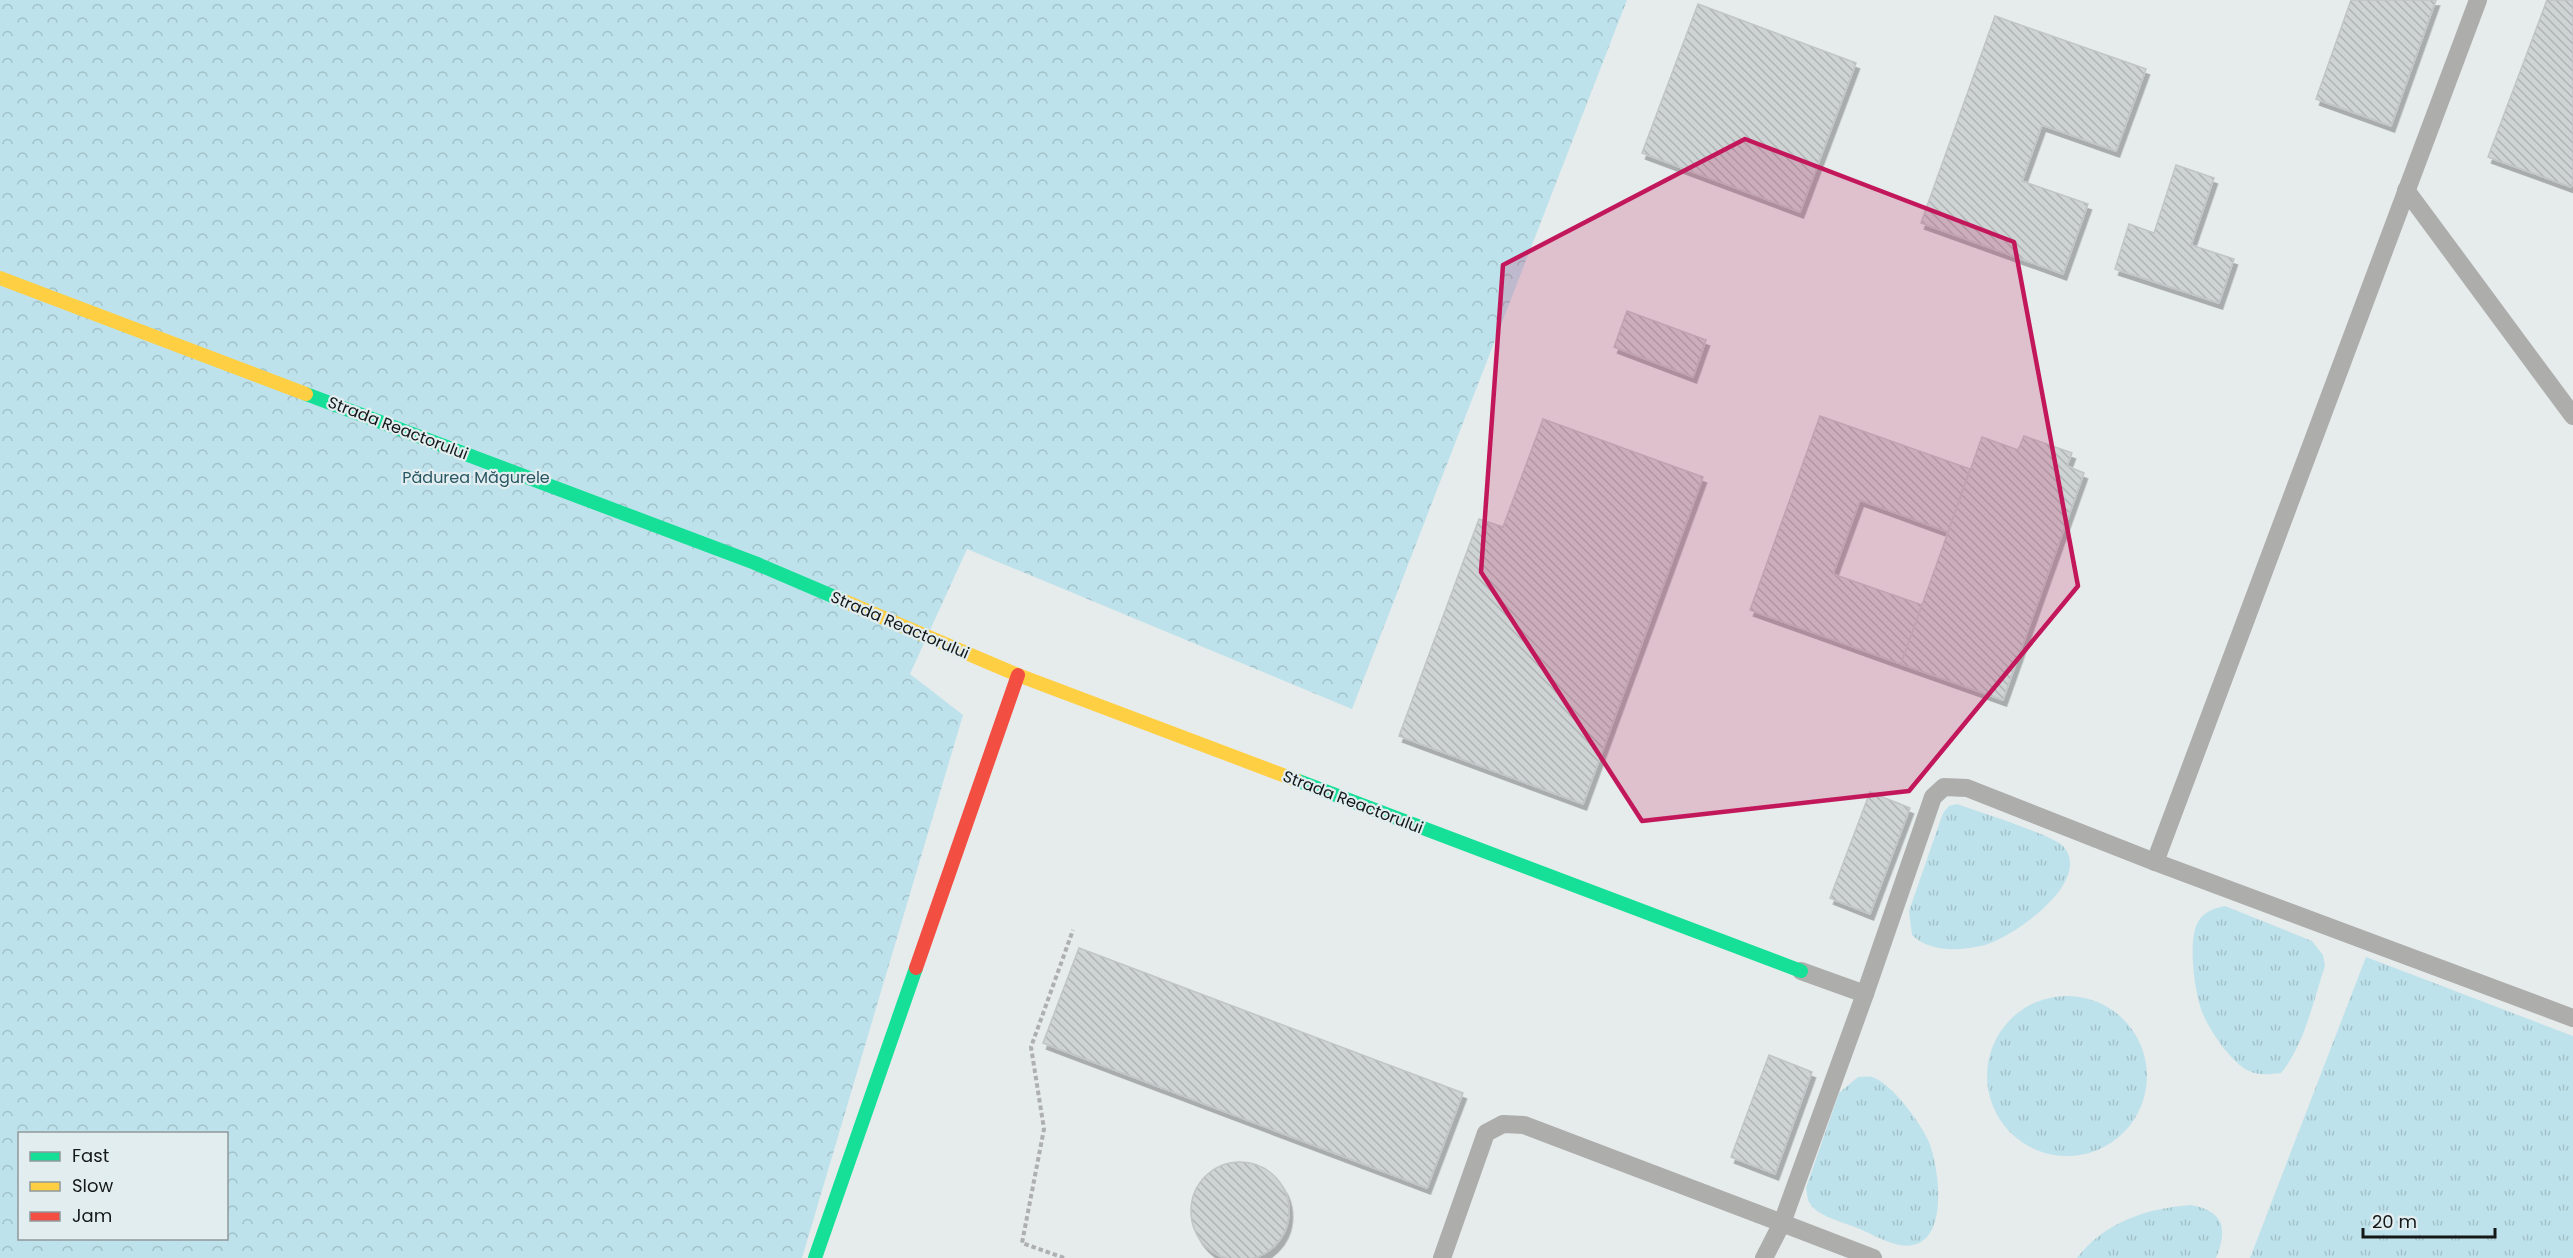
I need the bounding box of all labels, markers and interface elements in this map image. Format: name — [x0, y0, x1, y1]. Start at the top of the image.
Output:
street label: Strada Reactorului — [325, 391, 471, 465]
park label: Pădurea Măgurele — [402, 466, 550, 489]
street label: Strada Reactorului — [827, 585, 973, 665]
street label: Strada Reactorului — [1280, 765, 1426, 839]
legend — [18, 1132, 228, 1240]
text: Fast — [72, 1143, 109, 1168]
text: Slow — [72, 1173, 114, 1198]
scale bar — [2363, 1201, 2495, 1239]
text: Jam — [72, 1203, 112, 1228]
text: 20 m — [2372, 1209, 2417, 1234]

